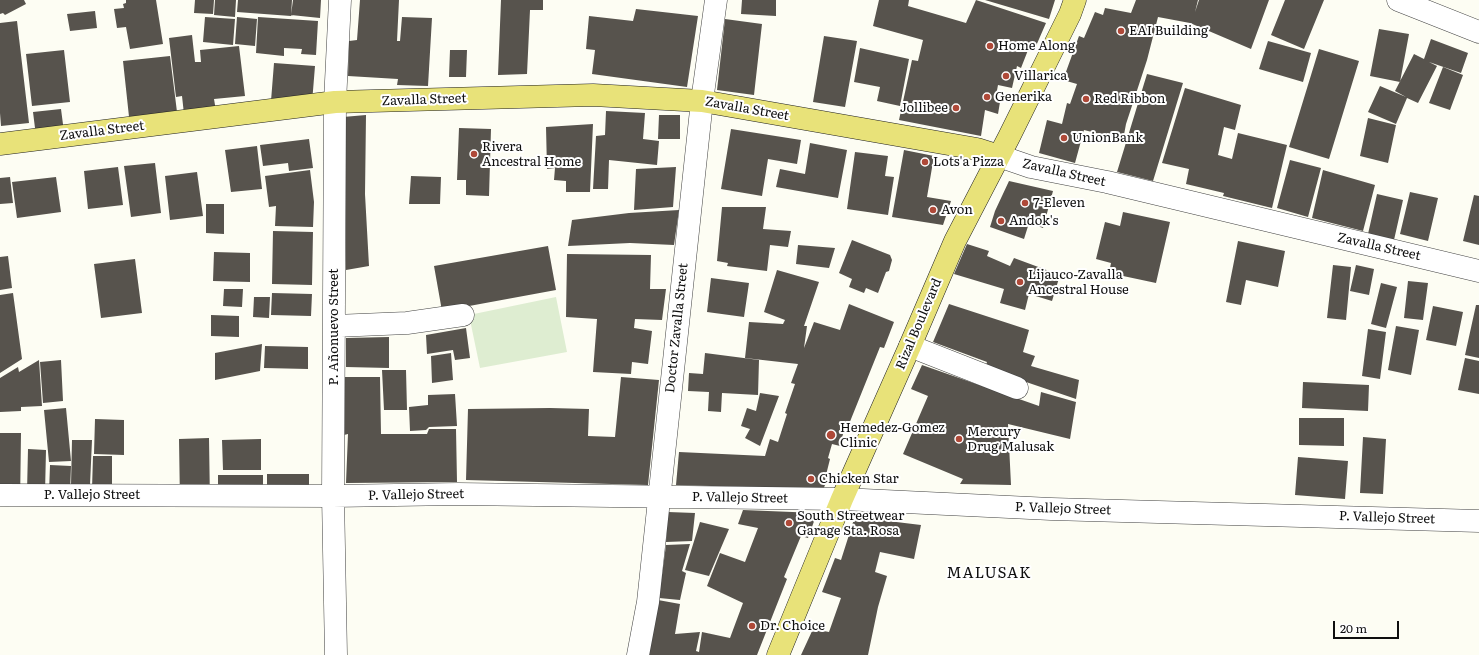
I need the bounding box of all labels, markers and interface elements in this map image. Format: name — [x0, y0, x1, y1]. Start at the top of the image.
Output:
place label: EAI Building — [1129, 23, 1208, 39]
marker: EAI Building — [1116, 26, 1126, 36]
place label: Home Along — [998, 38, 1075, 54]
marker: Home Along — [985, 41, 995, 51]
place label: Villarica — [1014, 68, 1067, 84]
marker: Villarica — [1001, 71, 1011, 81]
place label: Generika — [995, 89, 1052, 105]
street label: Zavalla Street — [381, 91, 467, 109]
place label: Red Ribbon — [1094, 91, 1165, 107]
marker: Generika — [982, 92, 992, 102]
street label: Zavalla Street — [704, 94, 790, 124]
marker: Red Ribbon — [1081, 94, 1091, 104]
place label: Jollibee — [900, 100, 948, 116]
marker: Jollibee — [951, 103, 961, 113]
street label: Zavalla Street — [59, 118, 145, 144]
place label: UnionBank — [1072, 130, 1143, 146]
marker: UnionBank — [1059, 133, 1069, 143]
place label: Rivera Ancestral Home — [482, 139, 581, 170]
marker: Rivera Ancestral Home — [469, 149, 479, 159]
place label: Lots'a Pizza — [933, 154, 1004, 170]
street label: Zavalla Street — [1021, 156, 1107, 190]
marker: Lots'a Pizza — [920, 157, 930, 167]
place label: 7-Eleven — [1033, 195, 1085, 211]
marker: 7-Eleven — [1020, 198, 1030, 208]
place label: Avon — [941, 202, 973, 218]
marker: Avon — [928, 205, 938, 215]
place label: Andok's — [1009, 213, 1058, 229]
marker: Andok's — [996, 216, 1006, 226]
street label: Zavalla Street — [1336, 230, 1422, 264]
street label: Doctor Zavalla Street — [662, 262, 692, 394]
place label: Lijauco-Zavalla Ancestral House — [1028, 267, 1129, 298]
street label: P. Añonuevo Street — [326, 268, 342, 386]
street label: Rizal Boulevard — [893, 276, 945, 372]
marker: Lijauco-Zavalla Ancestral House — [1015, 277, 1025, 287]
place label: Hemedez-Gomez Clinic — [840, 420, 945, 451]
place label: Mercury Drug Malusak — [967, 424, 1054, 455]
marker: Hemedez-Gomez Clinic — [825, 429, 837, 441]
marker: Mercury Drug Malusak — [954, 434, 964, 444]
place label: Chicken Star — [819, 471, 899, 487]
marker: Chicken Star — [806, 474, 816, 484]
street label: P. Vallejo Street — [368, 486, 464, 504]
street label: P. Vallejo Street — [44, 487, 140, 503]
street label: P. Vallejo Street — [692, 489, 788, 507]
street label: P. Vallejo Street — [1015, 500, 1111, 518]
place label: South Streetwear Garage Sta. Rosa — [797, 508, 904, 539]
street label: P. Vallejo Street — [1339, 509, 1435, 527]
marker: South Streetwear Garage Sta. Rosa — [784, 518, 794, 528]
district label: MALUSAK — [947, 565, 1031, 583]
scale bar — [1335, 613, 1401, 639]
place label: Dr. Choice — [760, 618, 825, 634]
text: 20 m — [1340, 619, 1367, 637]
marker: Dr. Choice — [747, 621, 757, 631]

